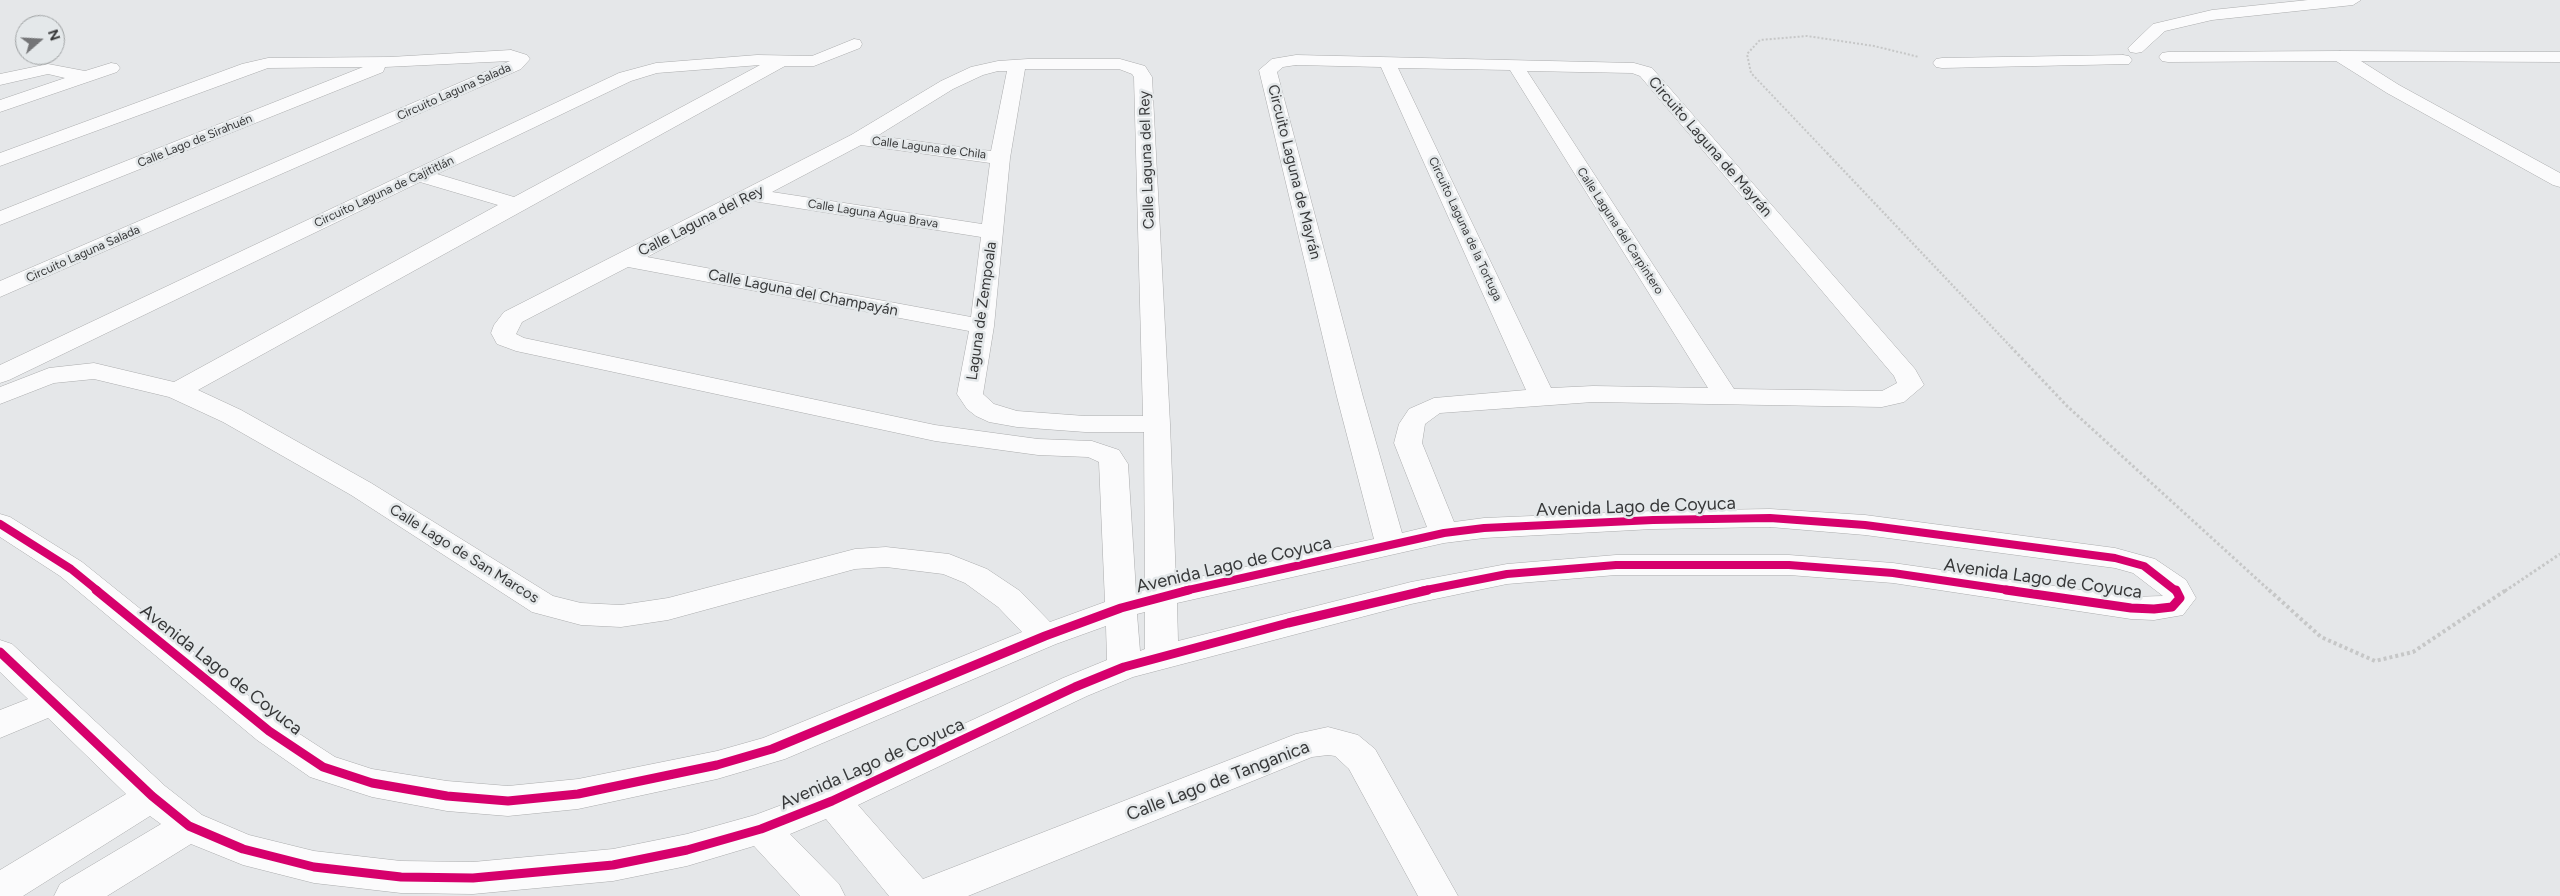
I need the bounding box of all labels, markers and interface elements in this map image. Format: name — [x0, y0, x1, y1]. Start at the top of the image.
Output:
north arrow — [15, 15, 65, 65]
text: N — [44, 27, 64, 43]
street label: Circuito Laguna Salada — [395, 60, 513, 124]
street label: Circuito Laguna de Mayrán — [1644, 73, 1776, 221]
street label: Circuito Laguna de Mayrán — [1264, 83, 1324, 261]
street label: Calle Laguna del Rey — [1136, 90, 1158, 230]
street label: Calle Lago de Sirahuén — [136, 111, 254, 171]
street label: Calle Laguna de Chila — [871, 134, 987, 162]
street label: Circuito Laguna de Cajititlán — [312, 153, 456, 231]
street label: Circuito Laguna de la Tortuga — [1425, 155, 1505, 303]
street label: Calle Laguna del Carpintero — [1574, 165, 1666, 297]
street label: Calle Laguna del Rey — [635, 182, 767, 260]
street label: Calle Laguna Agua Brava — [807, 197, 939, 231]
street label: Circuito Laguna Salada — [24, 222, 142, 286]
street label: Laguna de Zempoala — [963, 241, 1001, 381]
street label: Calle Laguna del Champayán — [707, 266, 899, 320]
street label: Avenida Lago de Coyuca — [1536, 493, 1736, 521]
street label: Calle Lago de San Marcos — [386, 501, 542, 607]
street label: Avenida Lago de Coyuca — [1134, 532, 1334, 598]
street label: Avenida Lago de Coyuca — [1943, 554, 2143, 604]
street label: Avenida Lago de Coyuca — [136, 600, 306, 740]
street label: Avenida Lago de Coyuca — [776, 714, 968, 814]
street label: Calle Lago de Tanganica — [1124, 736, 1312, 826]

